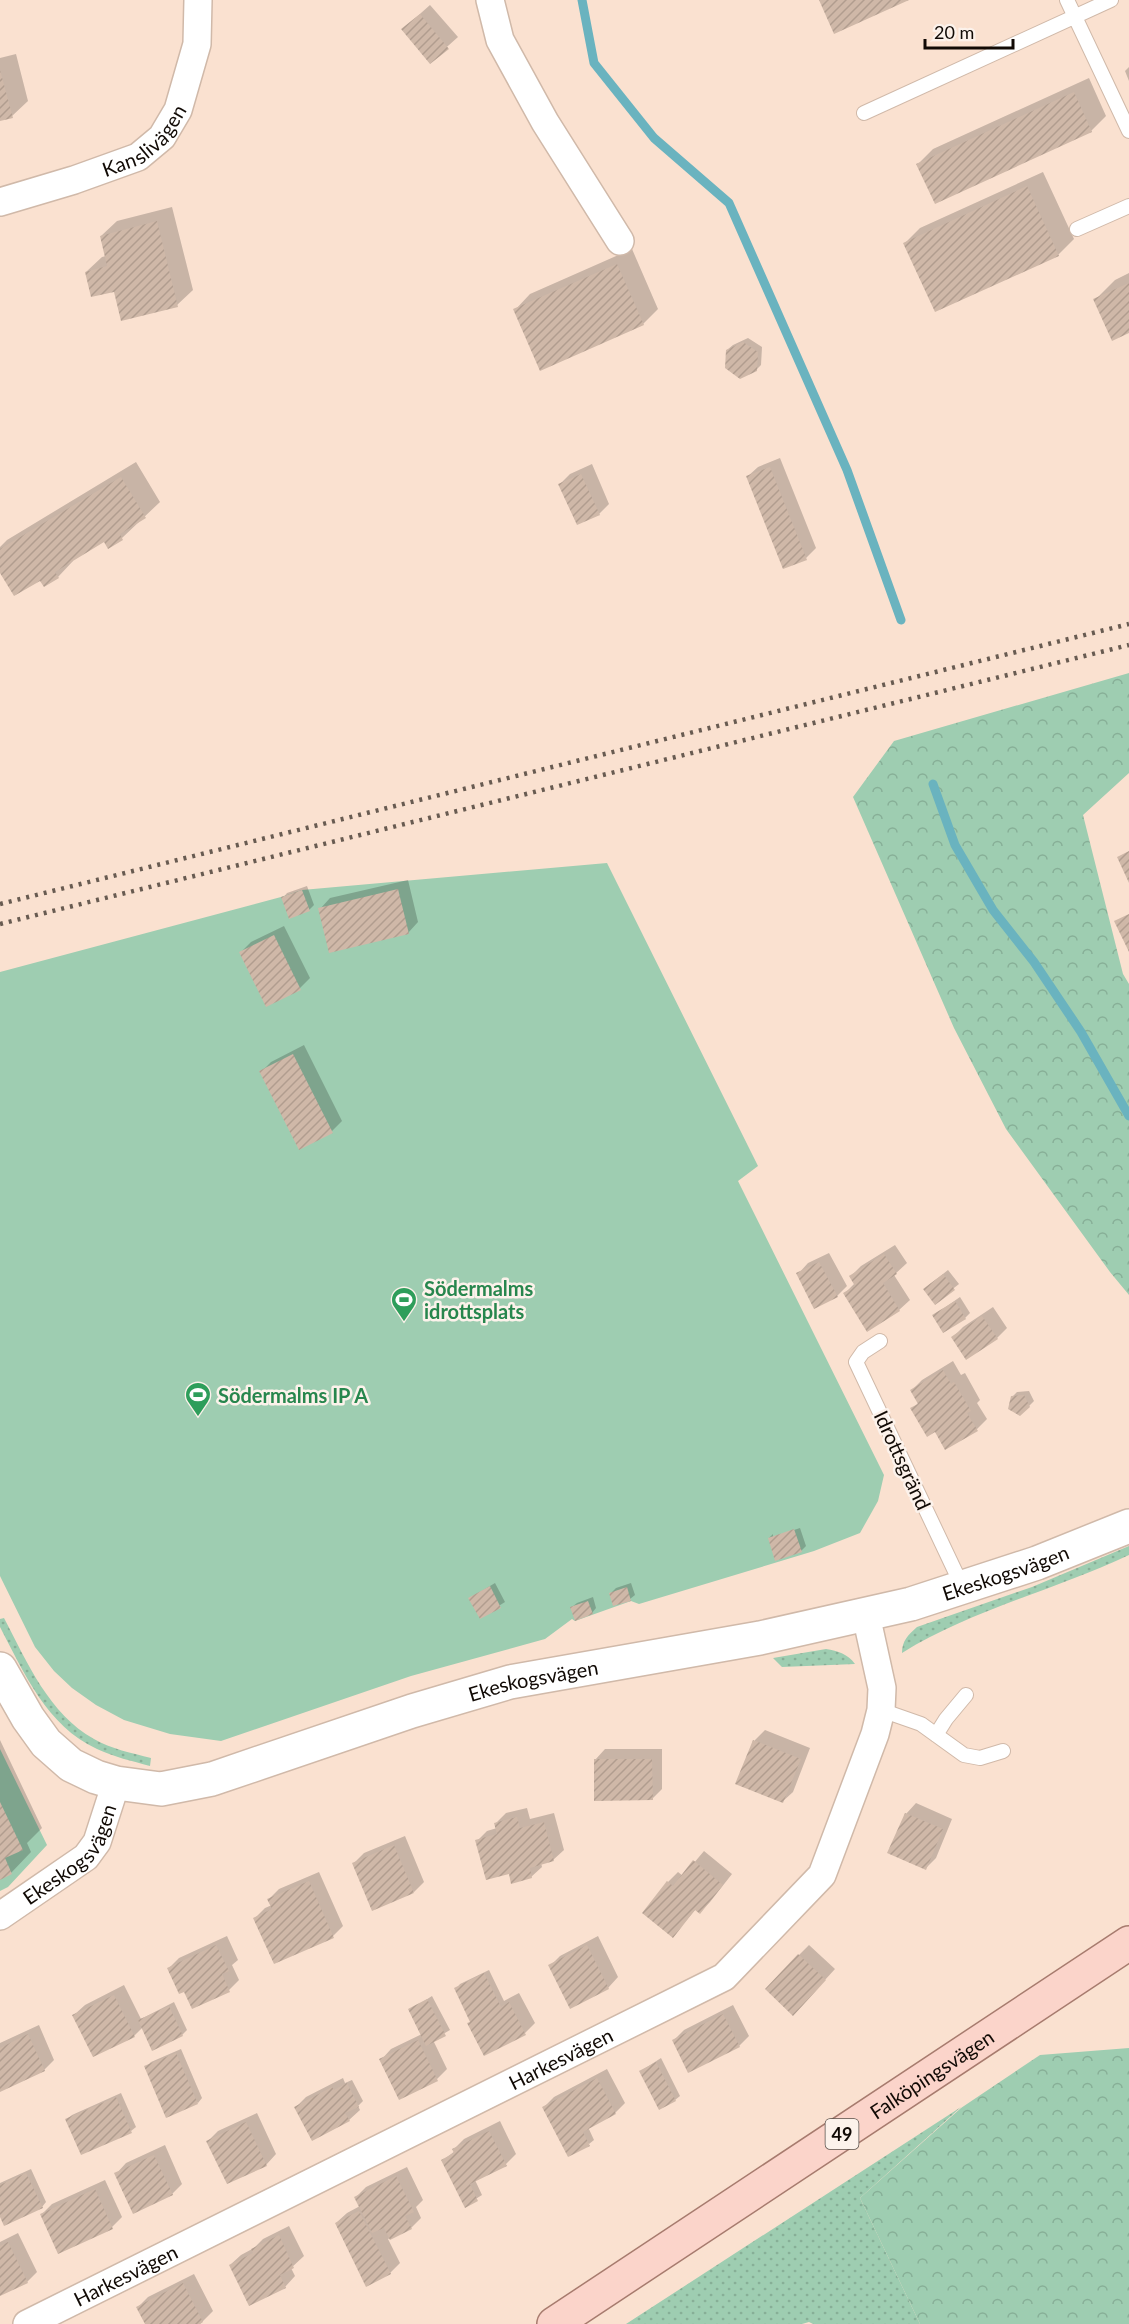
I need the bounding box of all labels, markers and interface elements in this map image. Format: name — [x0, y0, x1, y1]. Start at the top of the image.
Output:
scale bar — [925, 12, 1014, 50]
text: 20 m — [934, 21, 974, 43]
street label: Kanslivägen — [99, 100, 191, 181]
place label: Södermalms idrottsplats — [424, 1276, 534, 1323]
sports icon: Södermalms idrottsplats — [389, 1285, 419, 1323]
sports icon: Södermalms IP A — [183, 1380, 213, 1418]
place label: Södermalms IP A — [218, 1383, 368, 1407]
street label: Idrottsgränd — [870, 1407, 936, 1513]
street label: Ekeskogsvägen — [939, 1540, 1072, 1605]
street label: Ekeskogsvägen — [465, 1655, 600, 1706]
street label: Ekeskogsvägen — [18, 1801, 120, 1909]
street label: Harkesvägen — [505, 2022, 616, 2094]
street label: Falköpingsvägen — [865, 2024, 998, 2123]
road number: 49 — [826, 2119, 858, 2149]
street label: Harkesvägen — [70, 2239, 181, 2311]

